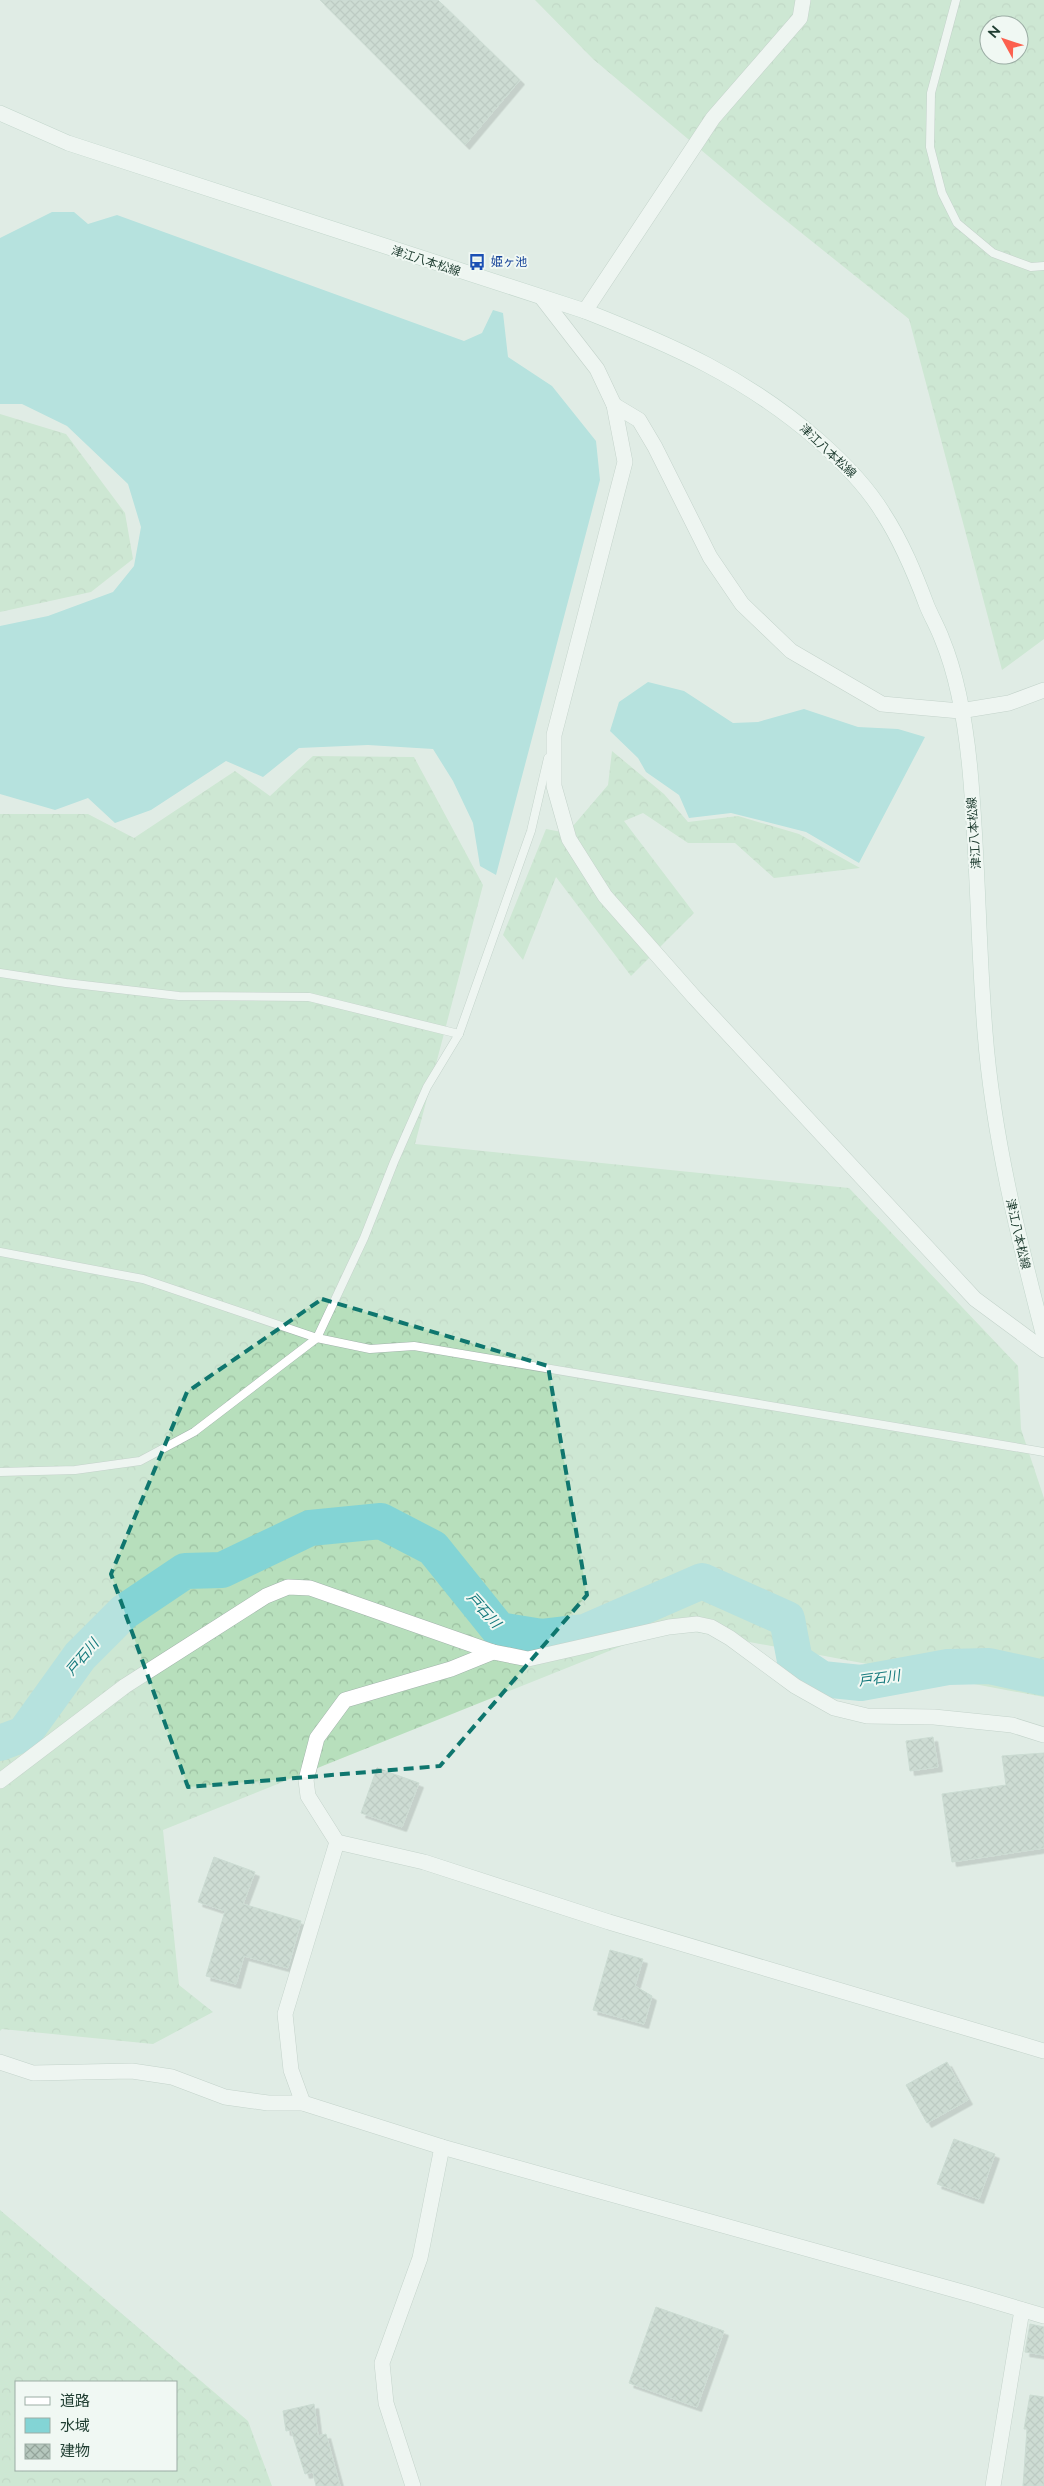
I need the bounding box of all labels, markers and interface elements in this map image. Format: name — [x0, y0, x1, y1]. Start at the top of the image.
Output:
north arrow — [979, 15, 1029, 65]
text: N — [984, 22, 1004, 41]
street label: 津江八本松線 — [390, 243, 462, 279]
bus stop icon: 姫ヶ池 — [467, 252, 487, 272]
place label: 姫ヶ池 — [491, 255, 527, 269]
street label: 津江八本松線 — [797, 421, 859, 481]
street label: 津江八本松線 — [965, 797, 983, 869]
street label: 津江八本松線 — [1003, 1197, 1033, 1271]
water label: 戸石川 — [464, 1589, 505, 1632]
water label: 戸石川 — [62, 1634, 103, 1678]
water label: 戸石川 — [857, 1667, 903, 1689]
legend — [15, 2381, 178, 2471]
text: 道路 — [60, 2392, 90, 2410]
text: 水域 — [60, 2417, 90, 2435]
text: 建物 — [60, 2442, 90, 2460]

